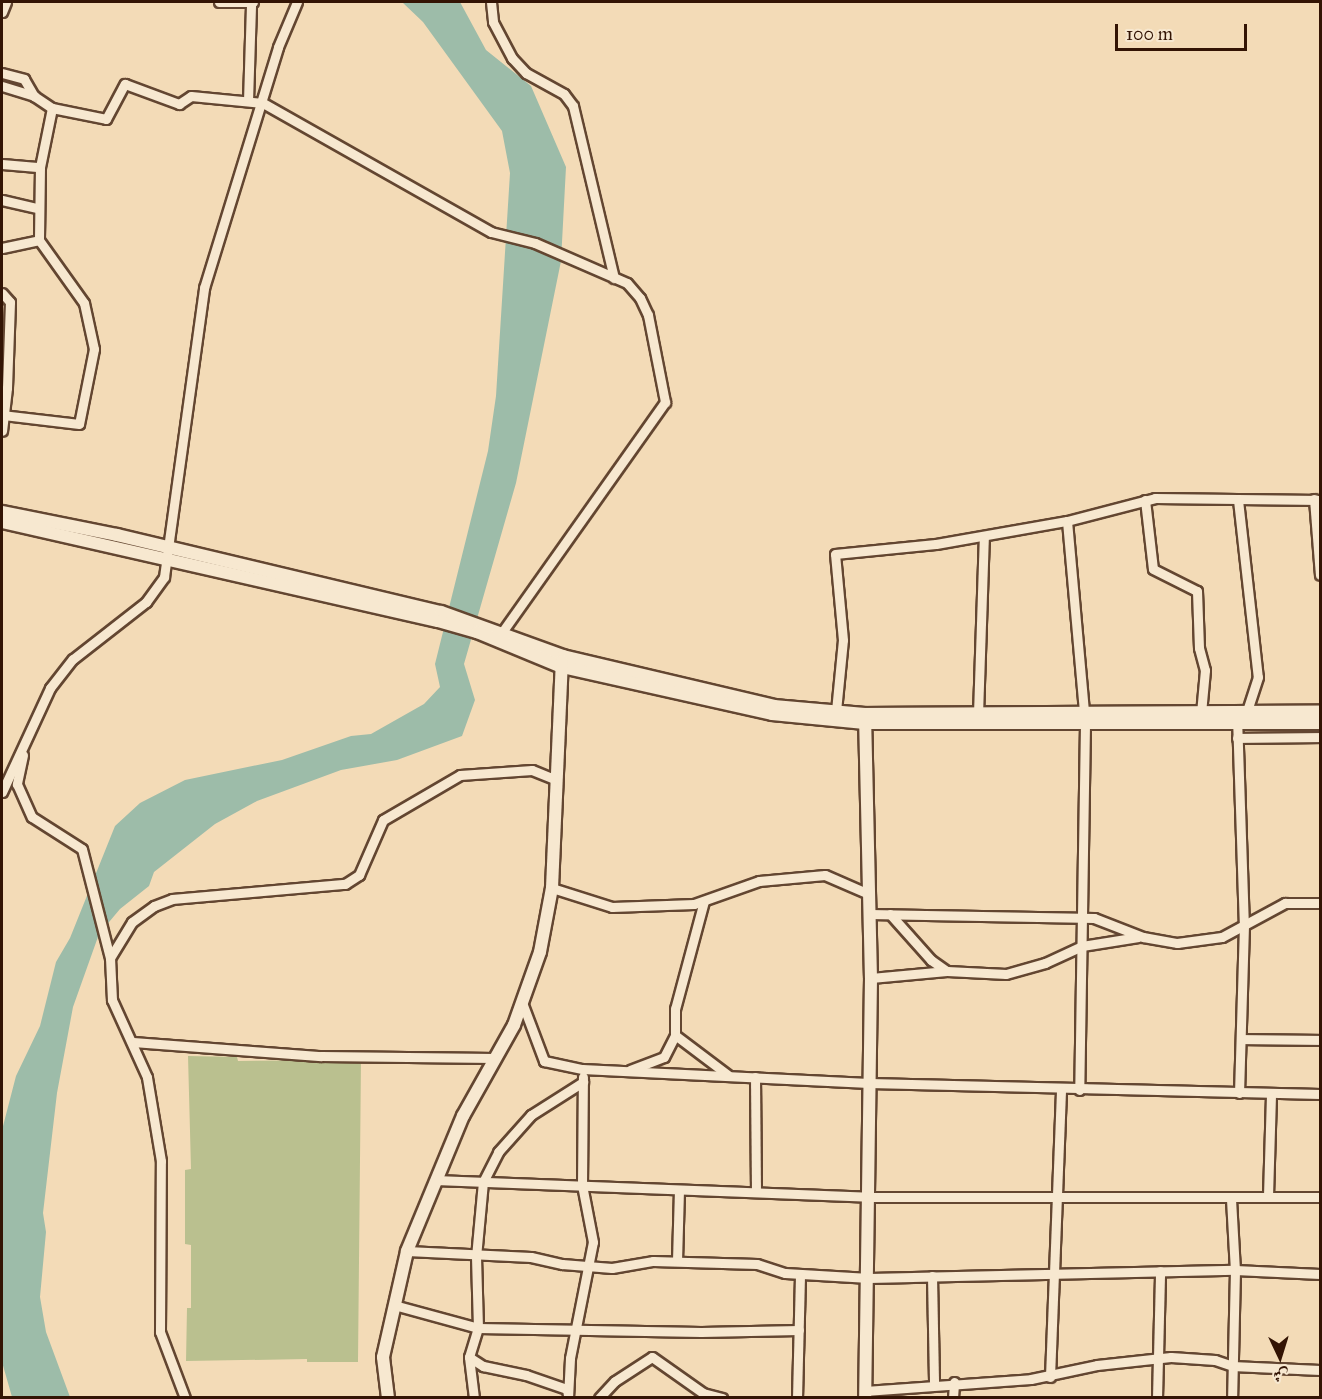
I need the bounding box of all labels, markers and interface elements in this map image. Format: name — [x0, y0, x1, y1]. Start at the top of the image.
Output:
scale bar — [1118, 12, 1250, 50]
text: 100 m — [1126, 23, 1173, 45]
north arrow — [1250, 1327, 1310, 1387]
text: ش — [1273, 1365, 1290, 1385]

